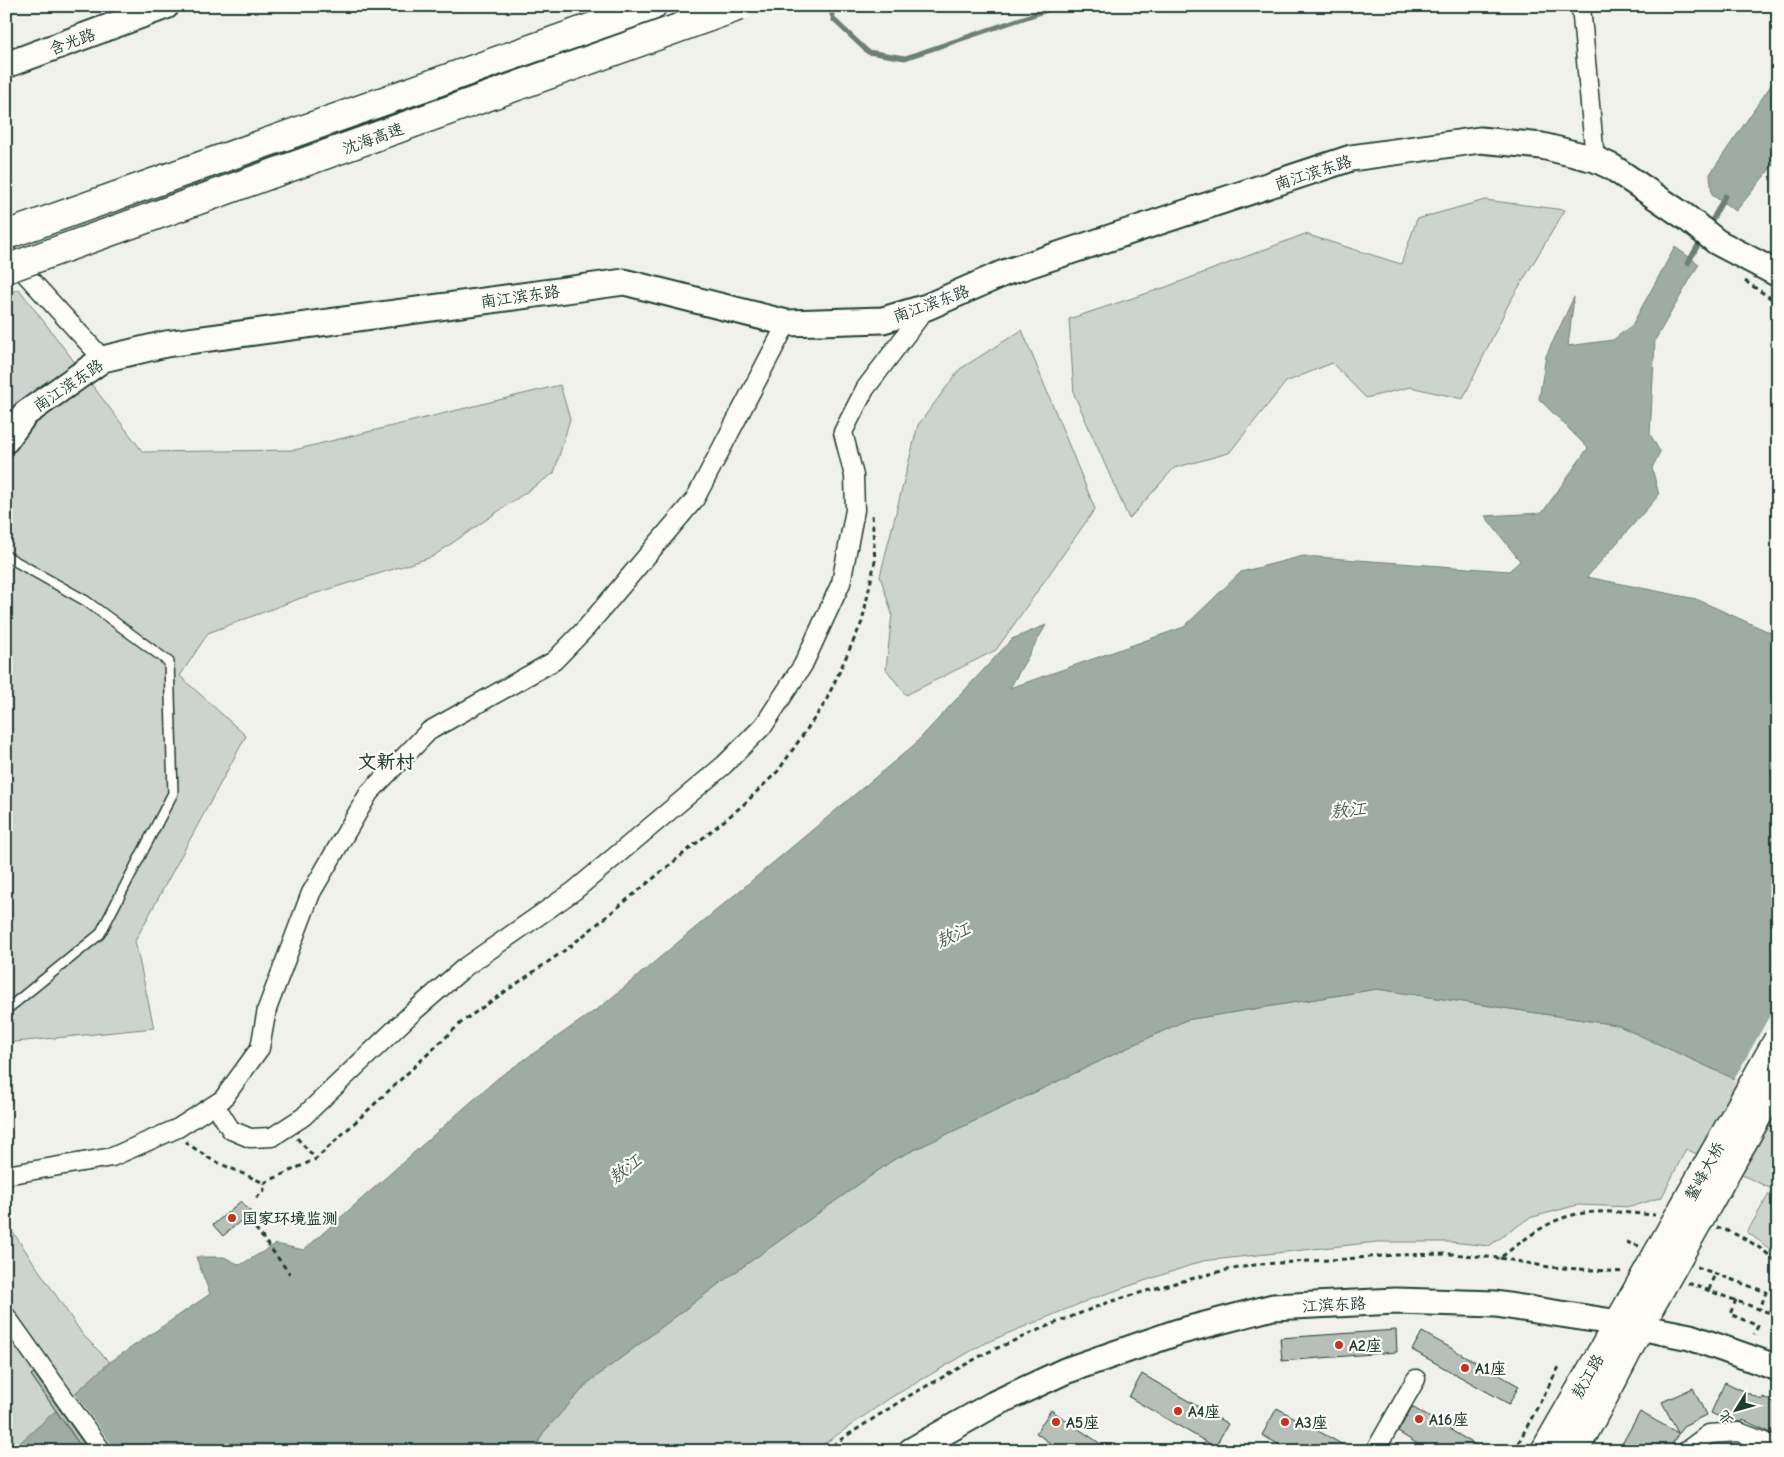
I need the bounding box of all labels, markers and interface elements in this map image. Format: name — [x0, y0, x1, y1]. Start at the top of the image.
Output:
street label: 含光路 — [47, 25, 98, 59]
street label: 沈海高速 — [340, 120, 406, 158]
street label: 南江滨东路 — [1272, 152, 1354, 194]
street label: 南江滨东路 — [891, 282, 972, 326]
street label: 南江滨东路 — [479, 283, 561, 311]
street label: 南江滨东路 — [30, 356, 107, 416]
district label: 文新村 — [357, 751, 415, 773]
water label: 敖江 — [1329, 798, 1368, 823]
water label: 敖江 — [932, 918, 975, 953]
street label: 鳌峰大桥 — [1681, 1139, 1728, 1204]
water label: 敖江 — [605, 1149, 647, 1189]
place label: 国家环境监测 — [242, 1210, 338, 1228]
marker: 国家环境监测 — [226, 1212, 238, 1224]
street label: 江滨东路 — [1302, 1294, 1366, 1316]
place label: A2座 — [1349, 1337, 1382, 1355]
marker: A2座 — [1333, 1339, 1345, 1351]
street label: 敖江路 — [1568, 1351, 1608, 1402]
place label: A1座 — [1475, 1360, 1506, 1378]
marker: A1座 — [1459, 1362, 1471, 1374]
north arrow — [1712, 1384, 1762, 1434]
place label: A4座 — [1188, 1403, 1220, 1421]
marker: A4座 — [1172, 1405, 1184, 1417]
text: 北 — [1715, 1407, 1737, 1428]
place label: A16座 — [1429, 1411, 1469, 1429]
marker: A16座 — [1413, 1413, 1425, 1425]
place label: A5座 — [1066, 1414, 1099, 1432]
place label: A3座 — [1295, 1414, 1328, 1432]
marker: A5座 — [1050, 1416, 1062, 1428]
marker: A3座 — [1279, 1416, 1291, 1428]

